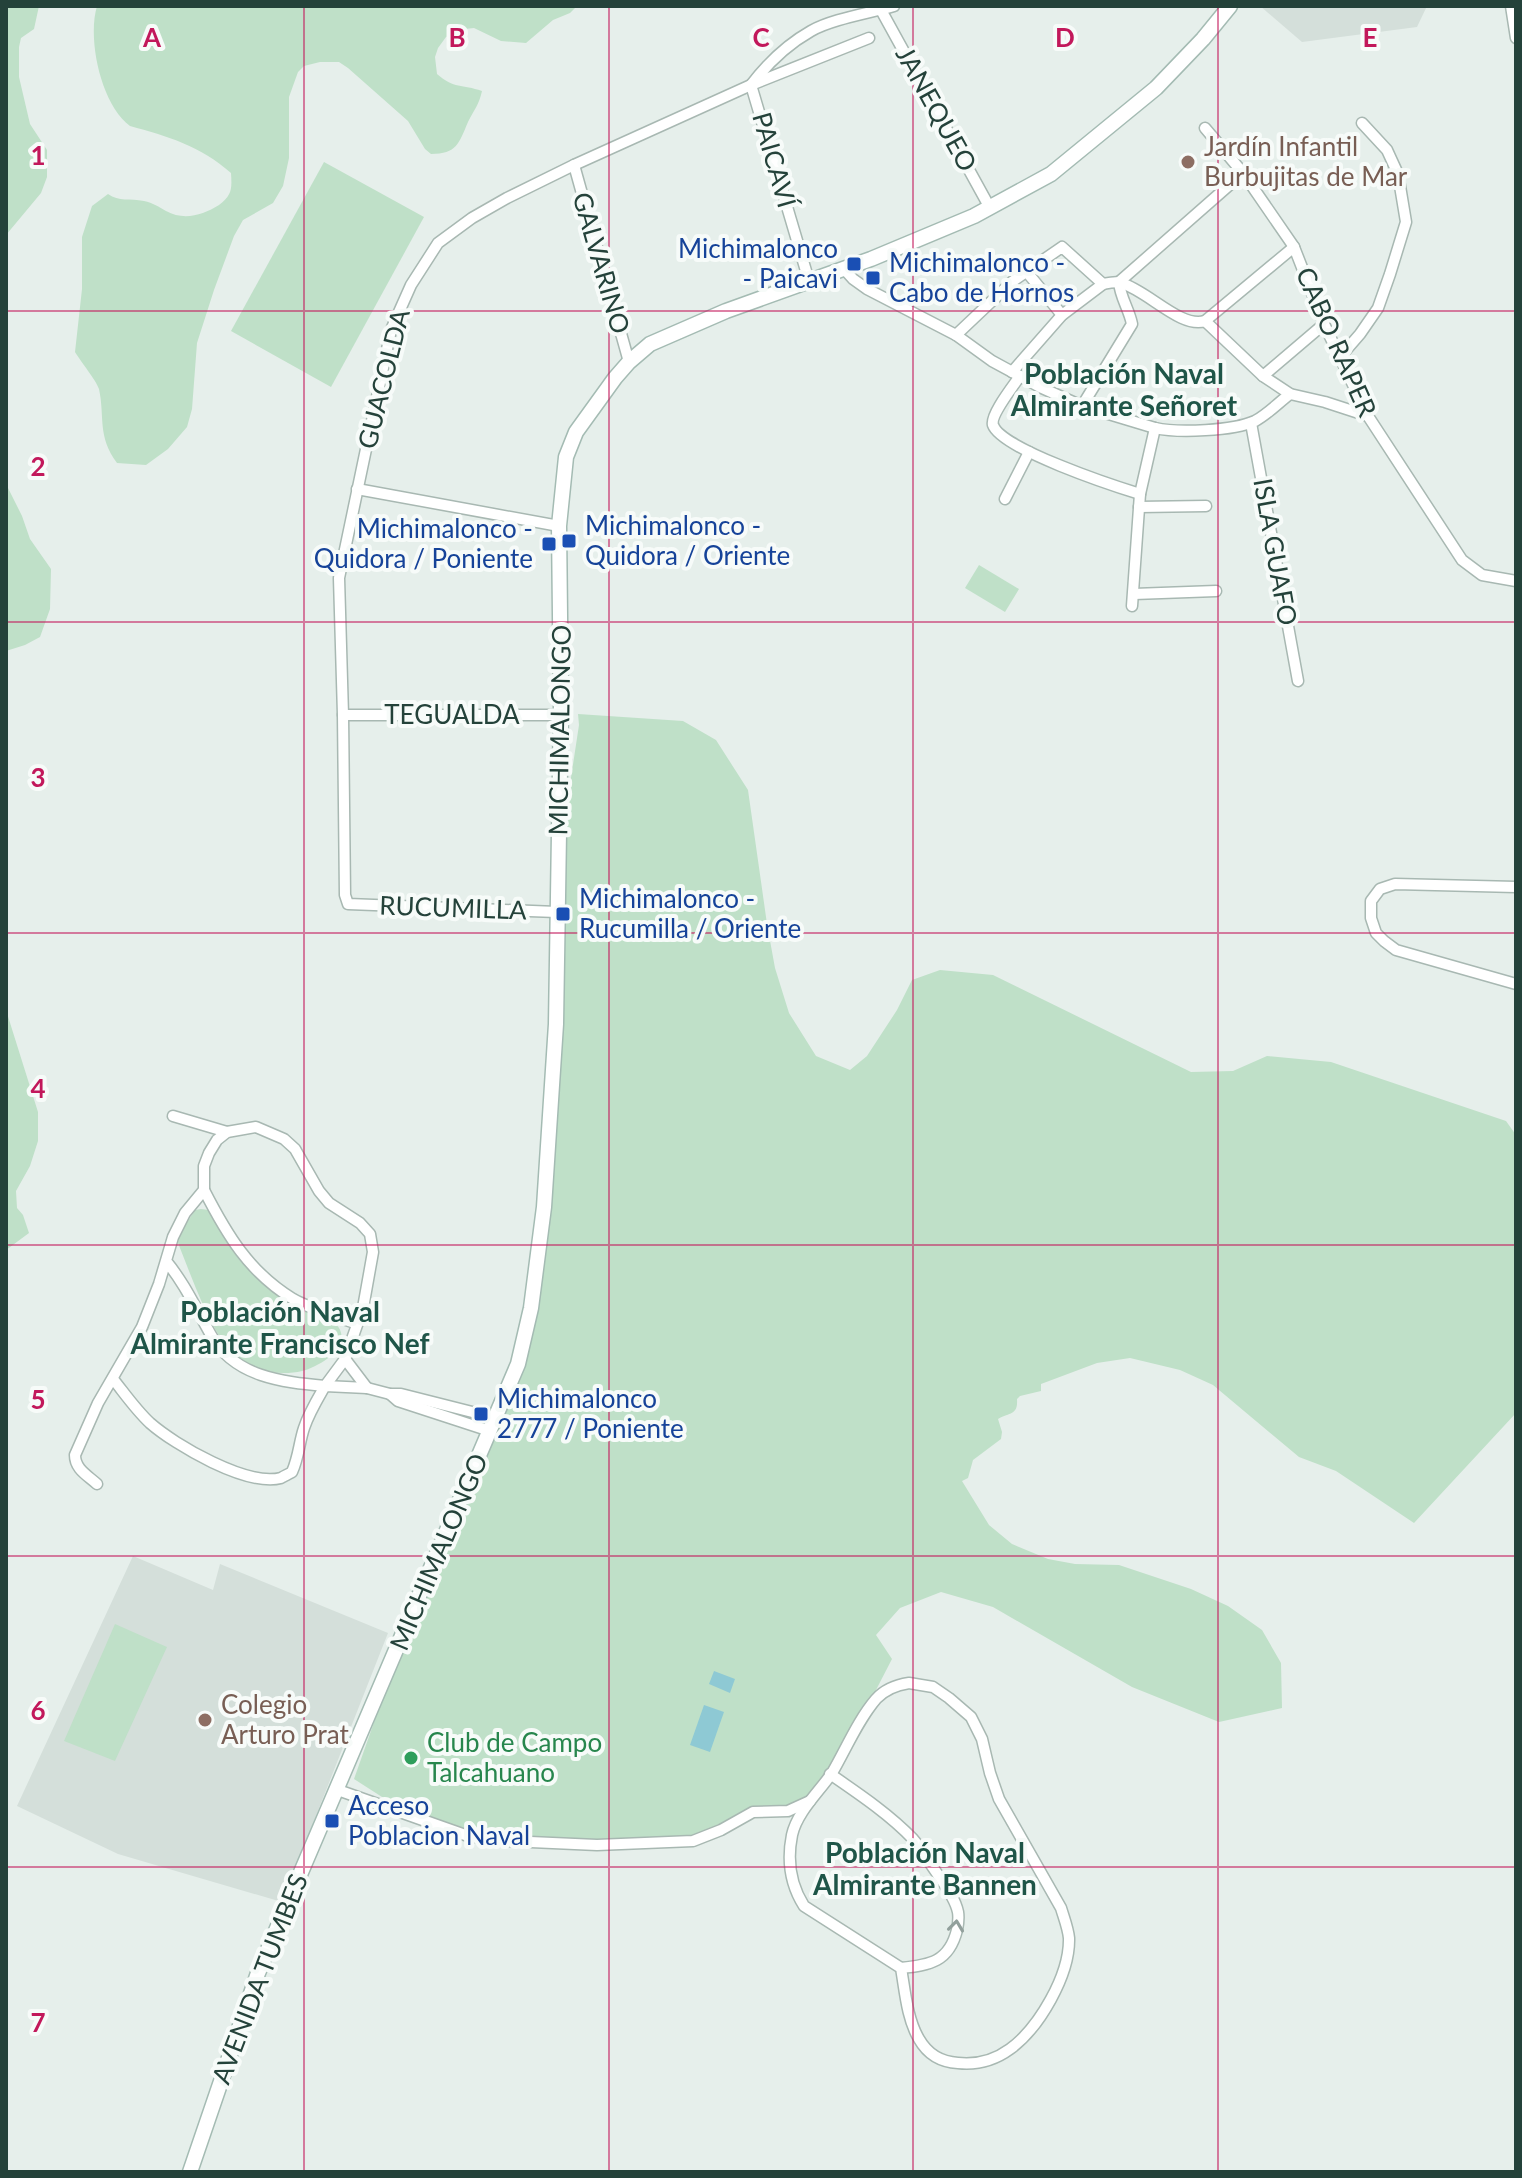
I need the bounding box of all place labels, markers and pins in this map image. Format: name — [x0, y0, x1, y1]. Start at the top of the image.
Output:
place label: Jardín Infantil Burbujitas de Mar — [1204, 130, 1408, 192]
marker: Jardín Infantil Burbujitas de Mar — [1179, 153, 1197, 171]
place label: Michimalonco - Paicavi — [678, 232, 838, 294]
place label: Michimalonco - Cabo de Hornos — [889, 246, 1074, 308]
marker: Michimalonco - Paicavi — [845, 255, 863, 273]
marker: Michimalonco - Cabo de Hornos — [864, 269, 882, 287]
place label: Michimalonco - Quidora / Oriente — [585, 509, 790, 571]
place label: Michimalonco - Quidora / Poniente — [314, 512, 533, 574]
marker: Michimalonco - Quidora / Oriente — [560, 532, 578, 550]
marker: Michimalonco - Quidora / Poniente — [540, 535, 558, 553]
place label: Michimalonco - Rucumilla / Oriente — [579, 882, 801, 944]
marker: Michimalonco - Rucumilla / Oriente — [554, 905, 572, 923]
place label: Michimalonco 2777 / Poniente — [497, 1382, 684, 1444]
marker: Michimalonco 2777 / Poniente — [472, 1405, 490, 1423]
place label: Colegio Arturo Prat — [221, 1688, 350, 1750]
marker: Colegio Arturo Prat — [196, 1711, 214, 1729]
place label: Club de Campo Talcahuano — [427, 1726, 602, 1788]
marker: Club de Campo Talcahuano — [402, 1749, 420, 1767]
place label: Acceso Poblacion Naval — [348, 1789, 530, 1851]
marker: Acceso Poblacion Naval — [323, 1812, 341, 1830]

